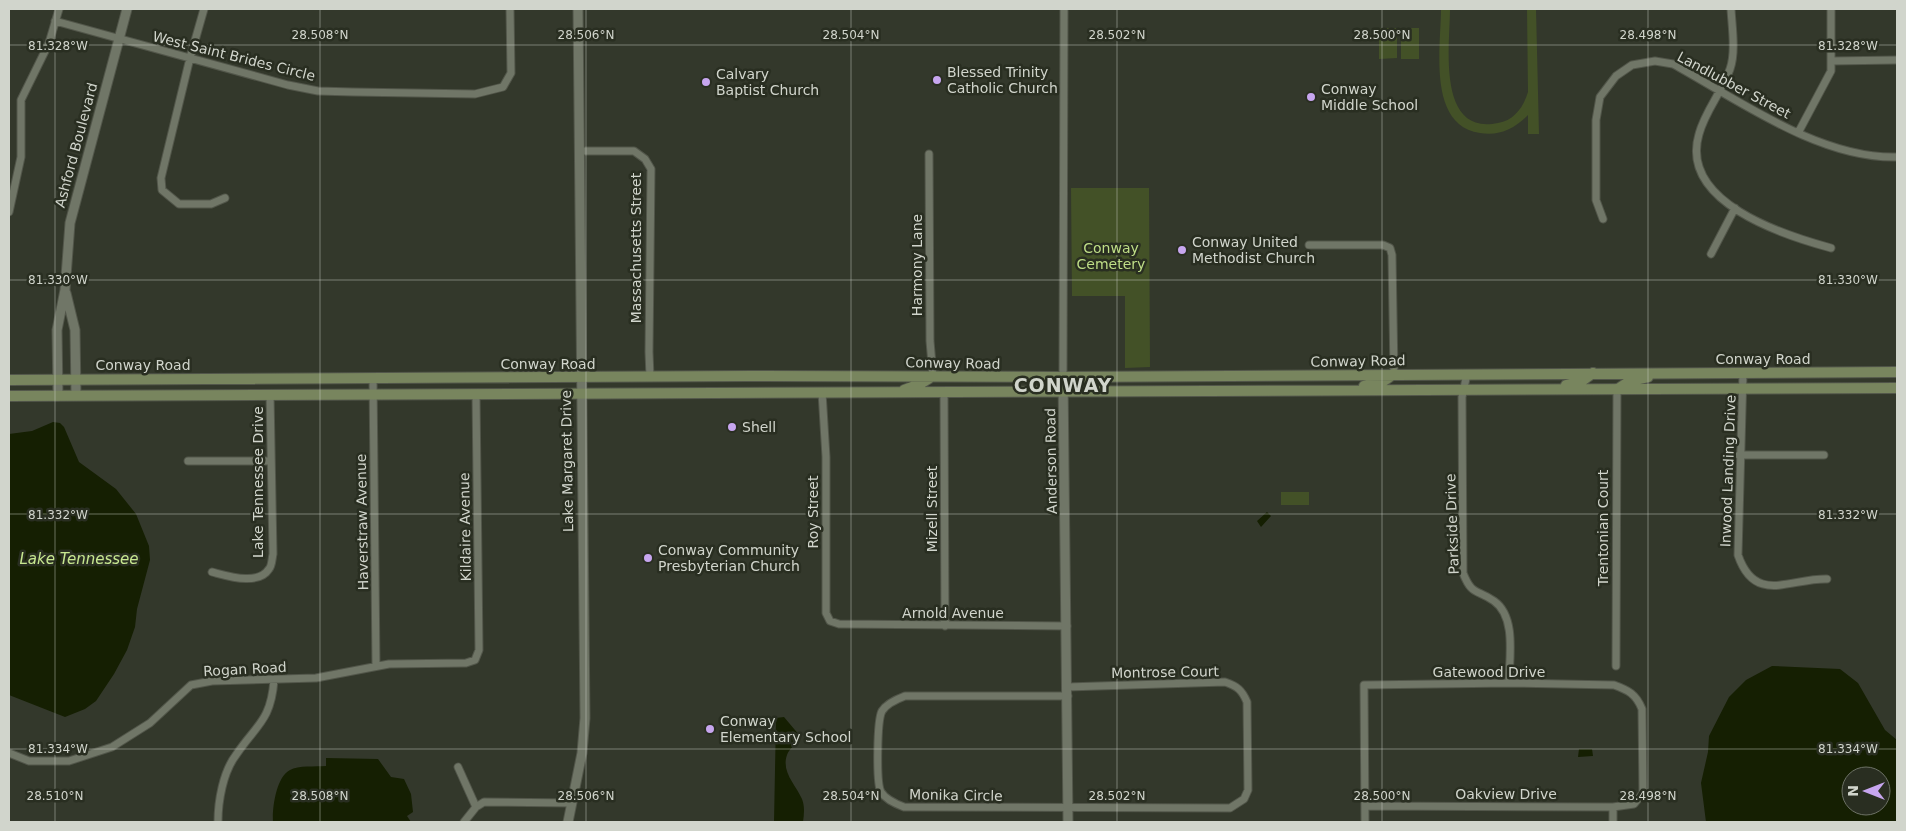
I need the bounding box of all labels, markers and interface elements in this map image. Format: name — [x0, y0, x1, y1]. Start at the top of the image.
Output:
street label: West Saint Brides Circle — [151, 28, 317, 84]
text: 28.508°N — [292, 28, 348, 42]
text: 28.506°N — [558, 28, 614, 42]
text: 28.504°N — [823, 28, 879, 42]
text: 28.502°N — [1089, 28, 1145, 42]
text: 28.500°N — [1354, 28, 1410, 42]
text: 28.498°N — [1620, 28, 1676, 42]
text: 81.328°W — [28, 39, 88, 53]
text: 81.328°W — [1818, 39, 1878, 53]
street label: Landlubber Street — [1675, 48, 1794, 122]
place label: Blessed Trinity Catholic Church — [947, 64, 1058, 96]
place label: Calvary Baptist Church — [716, 66, 819, 98]
marker: Blessed Trinity Catholic Church — [931, 74, 943, 86]
marker: Calvary Baptist Church — [700, 76, 712, 88]
street label: Ashford Boulevard — [52, 81, 100, 209]
place label: Conway Middle School — [1321, 81, 1418, 113]
marker: Conway Middle School — [1305, 91, 1317, 103]
street label: Massachusetts Street — [628, 172, 644, 323]
street label: Harmony Lane — [909, 214, 925, 316]
place label: Conway United Methodist Church — [1192, 234, 1315, 266]
park label: Conway Cemetery — [1077, 240, 1145, 272]
marker: Conway United Methodist Church — [1176, 244, 1188, 256]
text: 81.330°W — [28, 273, 88, 287]
text: 81.330°W — [1818, 273, 1878, 287]
street label: Conway Road — [1715, 351, 1811, 367]
street label: Conway Road — [1310, 352, 1406, 370]
street label: Conway Road — [905, 354, 1001, 372]
street label: Conway Road — [500, 356, 596, 372]
street label: Conway Road — [95, 357, 191, 373]
district label: CONWAY — [1014, 374, 1112, 396]
street label: Lake Margaret Drive — [558, 390, 576, 532]
street label: Inwood Landing Drive — [1717, 395, 1739, 547]
street label: Lake Tennessee Drive — [250, 406, 266, 558]
street label: Anderson Road — [1042, 408, 1060, 514]
place label: Shell — [742, 419, 776, 435]
marker: Shell — [726, 421, 738, 433]
street label: Haverstraw Avenue — [353, 453, 371, 591]
street label: Mizell Street — [924, 465, 940, 552]
street label: Trentonian Court — [1595, 469, 1611, 587]
street label: Kildaire Avenue — [456, 472, 474, 582]
street label: Parkside Drive — [1442, 473, 1462, 575]
street label: Roy Street — [805, 475, 821, 548]
text: 81.332°W — [28, 508, 88, 522]
text: 81.332°W — [1818, 508, 1878, 522]
place label: Conway Community Presbyterian Church — [658, 542, 800, 574]
water label: Lake Tennessee — [19, 550, 139, 568]
marker: Conway Community Presbyterian Church — [642, 552, 654, 564]
street label: Arnold Avenue — [902, 605, 1004, 621]
street label: Rogan Road — [203, 659, 287, 679]
street label: Montrose Court — [1111, 663, 1220, 681]
street label: Gatewood Drive — [1433, 664, 1545, 680]
place label: Conway Elementary School — [720, 713, 852, 745]
marker: Conway Elementary School — [704, 723, 716, 735]
text: 81.334°W — [28, 742, 88, 756]
text: 81.334°W — [1818, 742, 1878, 756]
north arrow — [1841, 766, 1891, 816]
text: N — [1845, 785, 1861, 797]
street label: Monika Circle — [909, 786, 1003, 804]
street label: Oakview Drive — [1455, 786, 1557, 802]
text: 28.510°N — [27, 789, 83, 803]
text: 28.508°N — [292, 789, 348, 803]
text: 28.506°N — [558, 789, 614, 803]
text: 28.504°N — [823, 789, 879, 803]
text: 28.502°N — [1089, 789, 1145, 803]
text: 28.500°N — [1354, 789, 1410, 803]
text: 28.498°N — [1620, 789, 1676, 803]

